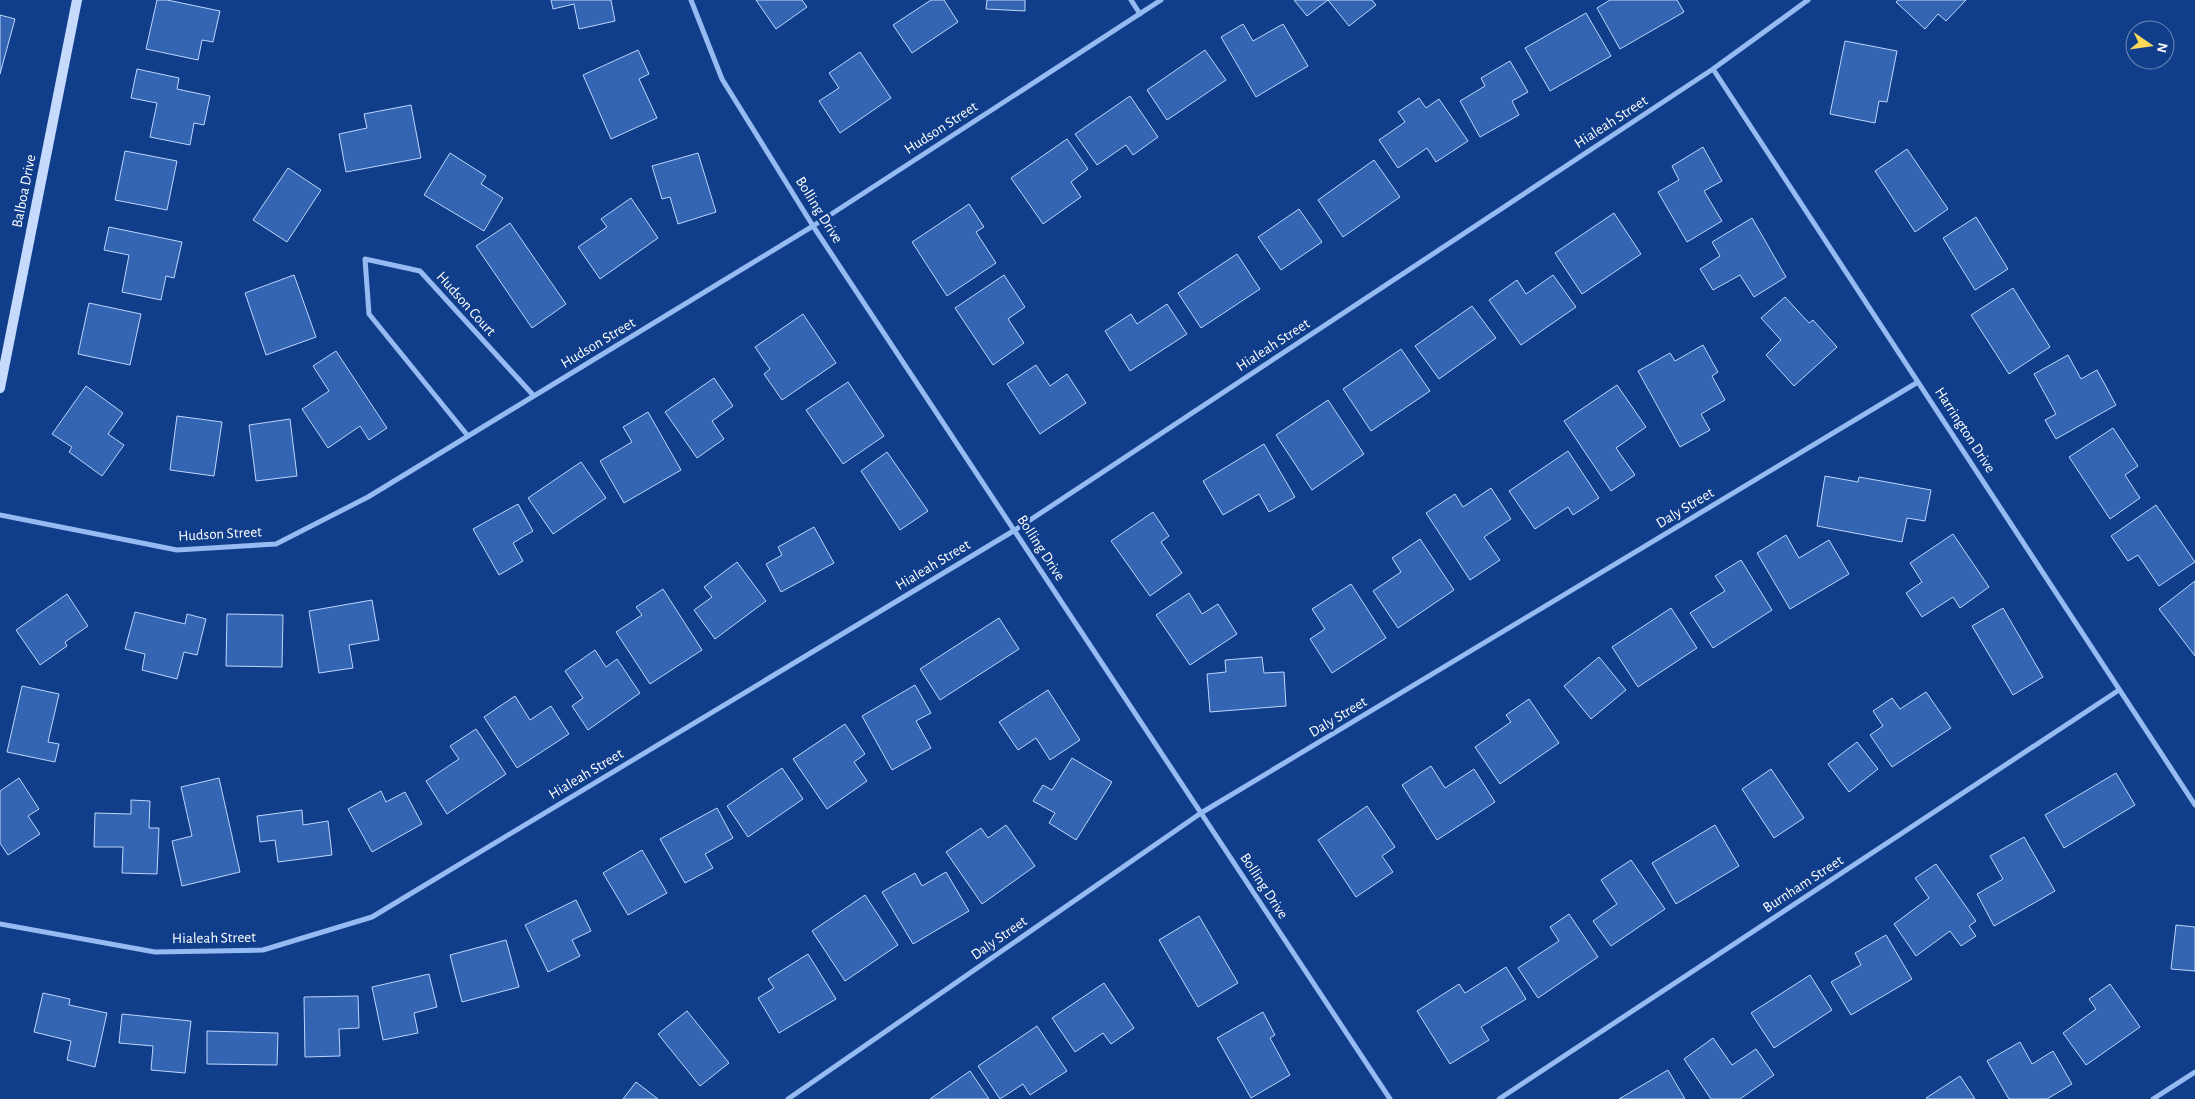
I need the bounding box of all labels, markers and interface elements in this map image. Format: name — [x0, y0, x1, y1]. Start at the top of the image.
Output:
north arrow — [2125, 20, 2175, 70]
text: N — [2154, 41, 2170, 54]
street label: Hialeah Street — [1572, 93, 1650, 151]
street label: Hudson Street — [902, 99, 980, 157]
street label: Balboa Drive — [10, 153, 38, 229]
street label: Bolling Drive — [793, 174, 845, 246]
street label: Hudson Court — [433, 269, 499, 339]
street label: Hudson Street — [558, 315, 638, 371]
street label: Hialeah Street — [1234, 316, 1312, 374]
street label: Harrington Drive — [1932, 385, 1998, 475]
street label: Daly Street — [1653, 485, 1717, 531]
street label: Bolling Drive — [1014, 512, 1068, 584]
street label: Hudson Street — [178, 524, 262, 544]
street label: Hialeah Street — [893, 537, 973, 593]
street label: Daly Street — [1306, 694, 1370, 740]
street label: Hialeah Street — [546, 746, 626, 802]
street label: Bolling Drive — [1237, 850, 1291, 922]
street label: Burnham Street — [1760, 852, 1846, 915]
street label: Daly Street — [968, 913, 1030, 963]
street label: Hialeah Street — [172, 930, 256, 946]

